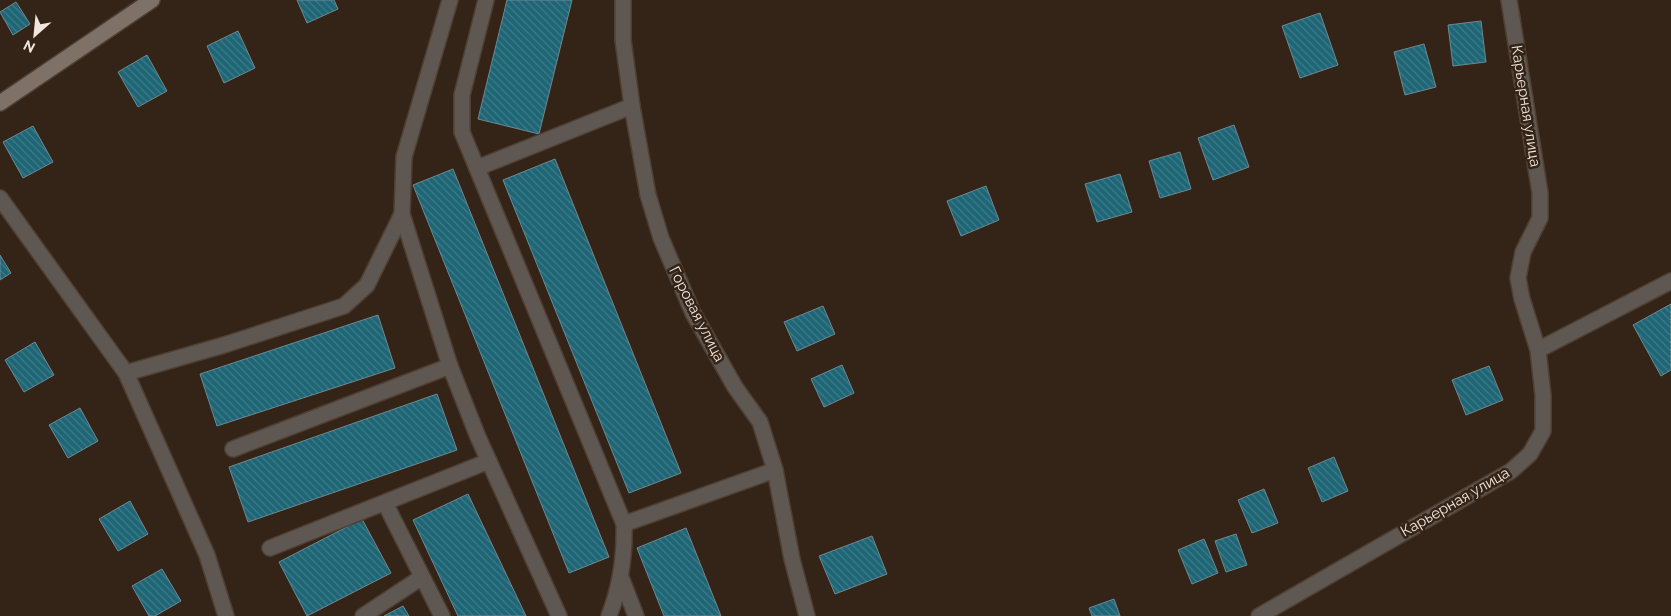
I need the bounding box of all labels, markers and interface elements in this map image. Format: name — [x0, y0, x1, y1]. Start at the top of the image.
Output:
north arrow — [10, 10, 60, 60]
text: N — [21, 37, 37, 56]
street label: Карьерная улица — [1507, 44, 1545, 168]
street label: Горовая улица — [665, 263, 729, 365]
street label: Карьерная улица — [1397, 463, 1513, 541]

